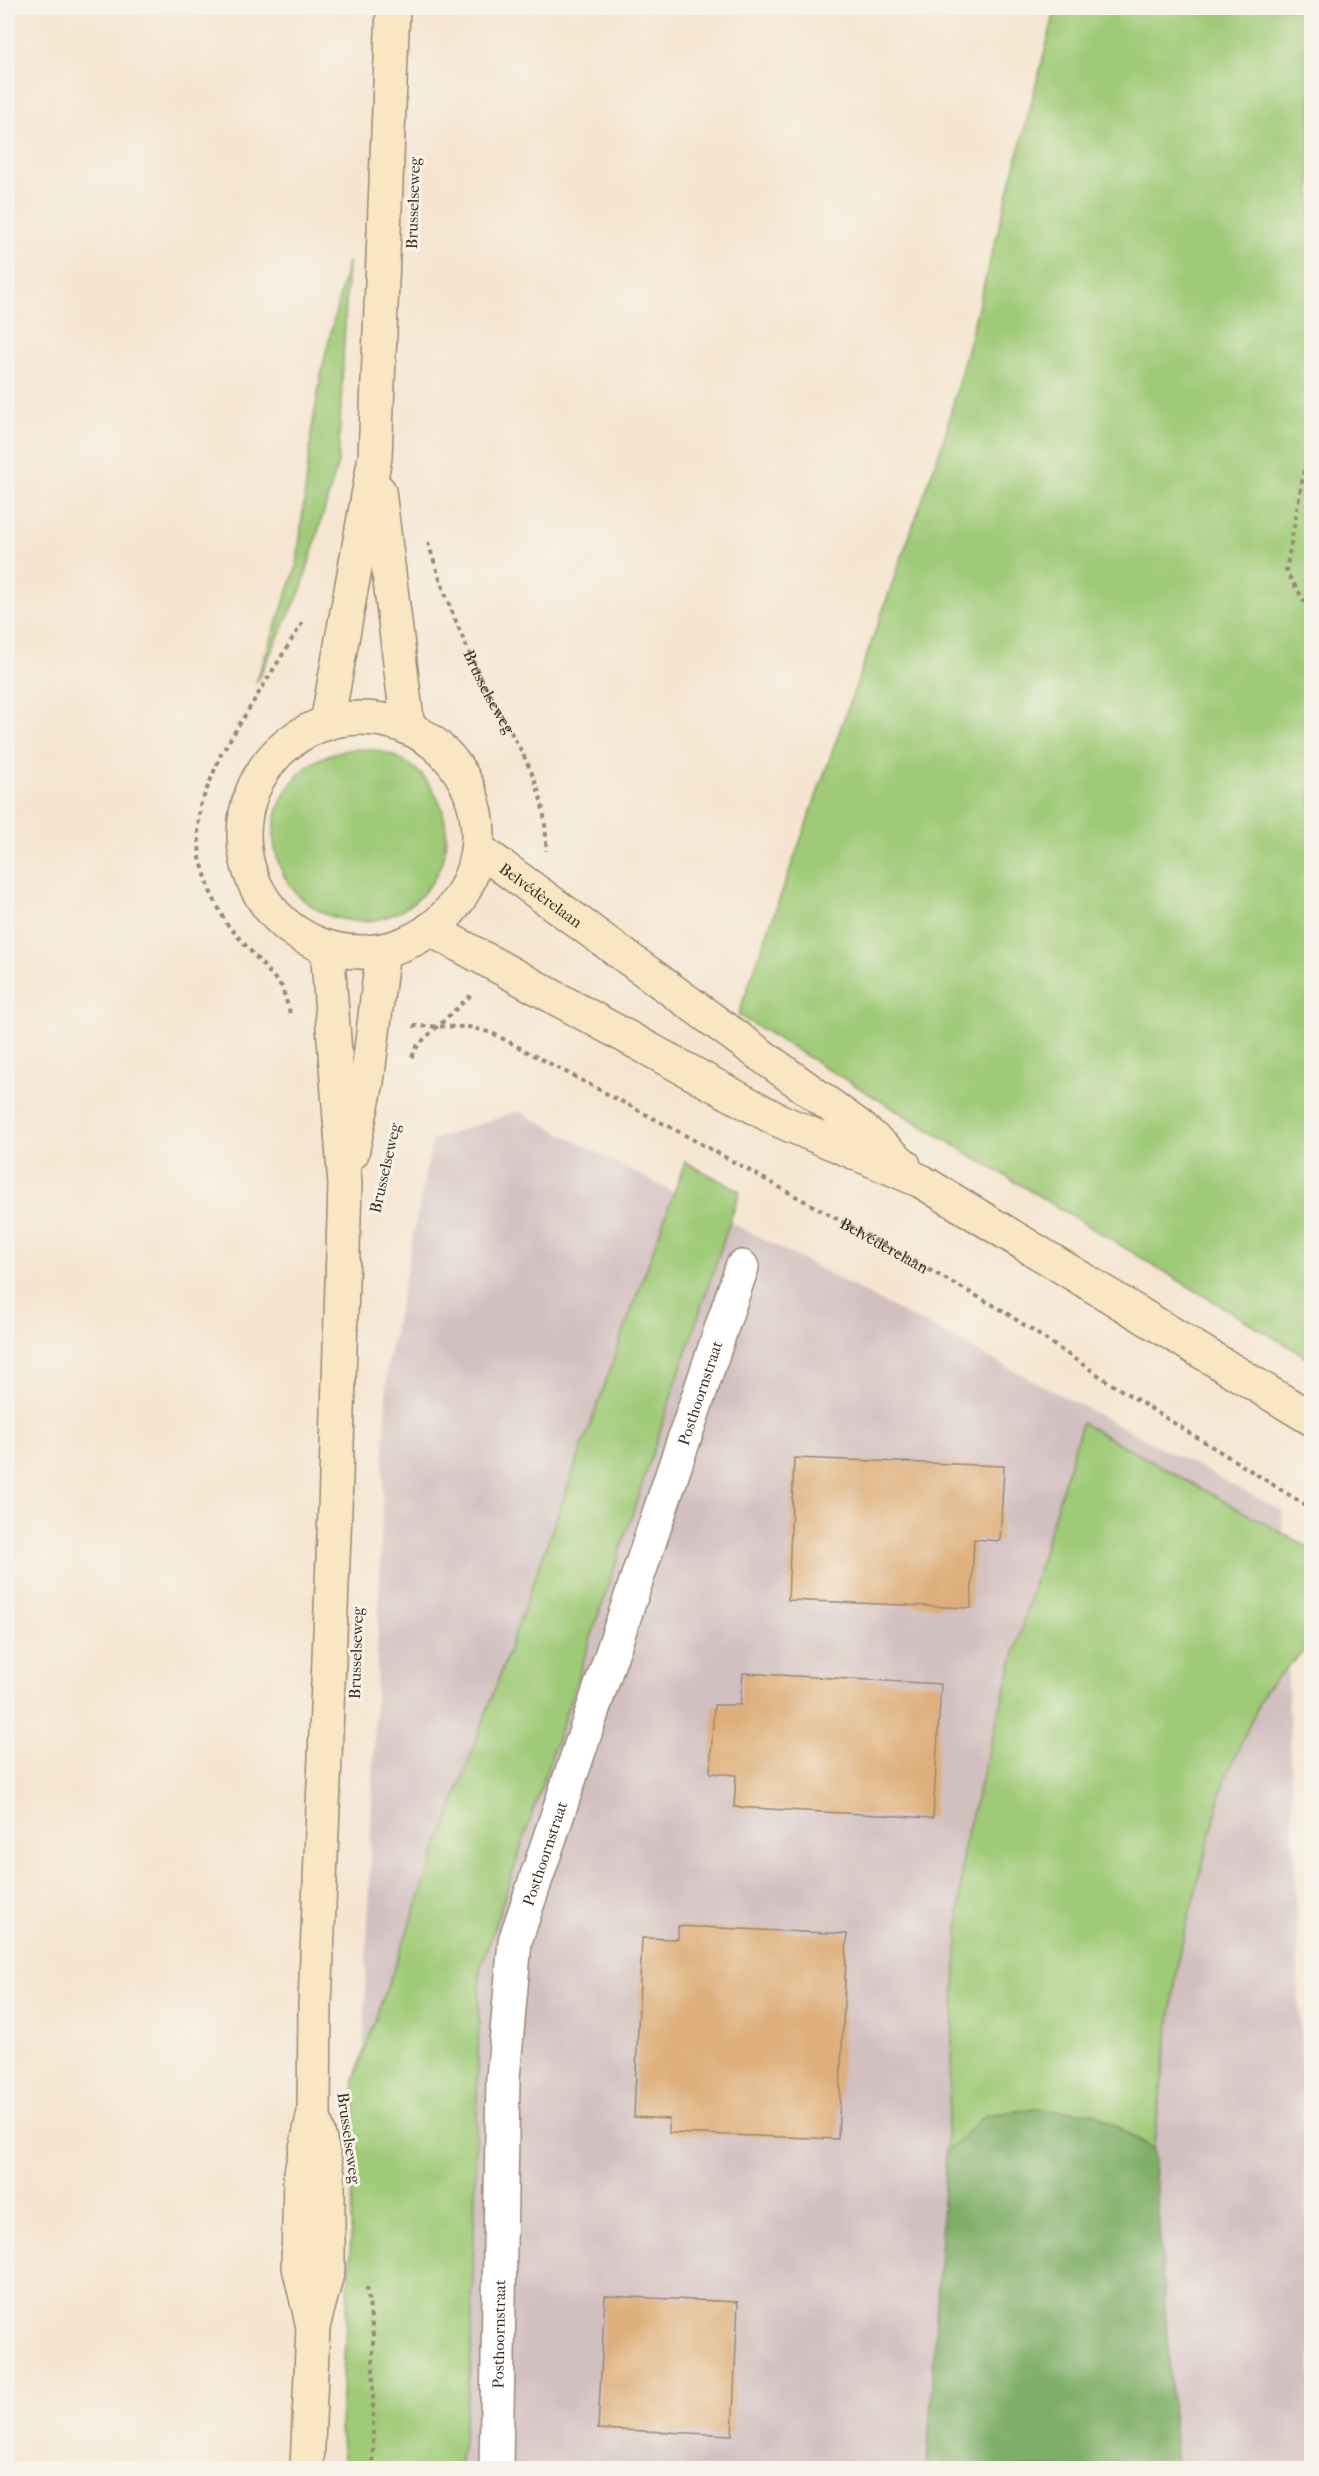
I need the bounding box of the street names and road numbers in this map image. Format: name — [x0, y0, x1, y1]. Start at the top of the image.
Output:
street label: Brusselseweg — [402, 156, 424, 249]
street label: Brusselseweg — [460, 647, 519, 738]
street label: Belvédèrelaan — [496, 858, 587, 932]
street label: Brusselseweg — [365, 1121, 405, 1215]
street label: Belvédèrelaan — [837, 1213, 933, 1277]
street label: Posthoornstraat — [673, 1338, 726, 1448]
street label: Brusselseweg — [345, 1606, 367, 1699]
street label: Posthoornstraat — [518, 1798, 571, 1908]
street label: Brusselseweg — [333, 2091, 365, 2185]
street label: Posthoornstraat — [488, 2279, 509, 2389]

